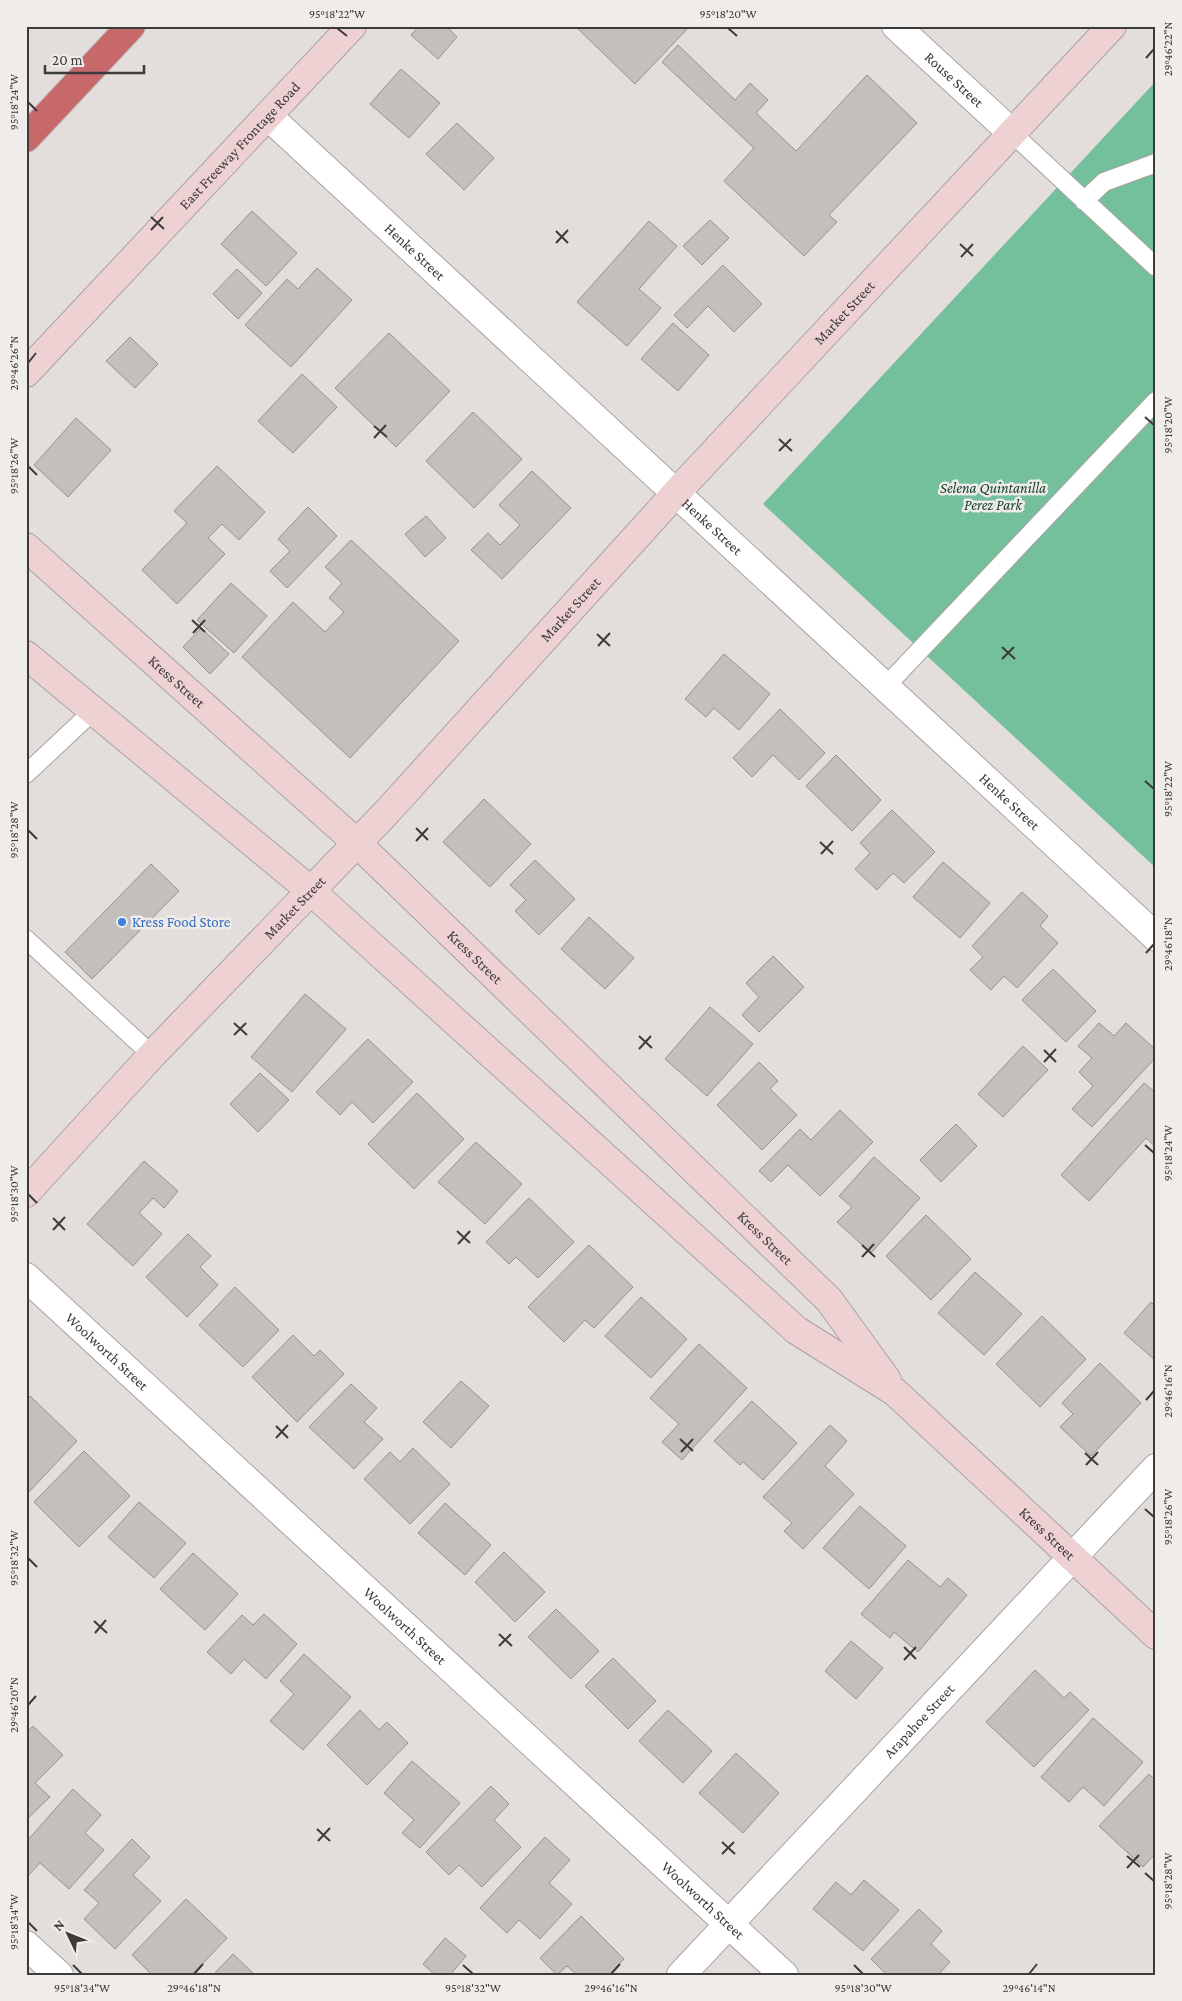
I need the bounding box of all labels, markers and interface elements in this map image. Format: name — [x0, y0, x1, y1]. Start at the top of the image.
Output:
text: 95°18'22"W — [309, 7, 365, 21]
text: 95°18'20"W — [699, 7, 757, 21]
text: 29°46'22"N — [1161, 22, 1175, 76]
scale bar — [45, 42, 144, 74]
street label: Rouse Street — [921, 49, 987, 111]
text: 20 m — [52, 52, 83, 68]
text: 95°18'24"W — [7, 74, 21, 130]
street label: East Freeway Frontage Road — [176, 79, 303, 213]
street label: Henke Street — [381, 220, 449, 284]
street label: Market Street — [811, 277, 879, 348]
text: 29°46'26"N — [7, 335, 21, 391]
text: 95°18'20"W — [1161, 396, 1175, 454]
text: 95°18'26"W — [7, 438, 21, 494]
park label: Selena Quintanilla Perez Park — [940, 480, 1046, 513]
street label: Henke Street — [679, 495, 746, 559]
street label: Market Street — [537, 573, 604, 645]
street label: Kress Street — [145, 652, 209, 712]
text: 95°18'22"W — [1161, 761, 1175, 817]
street label: Henke Street — [976, 770, 1044, 834]
text: 95°18'28"W — [7, 802, 21, 858]
street label: Market Street — [261, 872, 329, 942]
place label: Kress Food Store — [132, 914, 231, 930]
marker: Kress Food Store — [116, 916, 128, 928]
text: 29°46'18"N — [1161, 917, 1175, 971]
street label: Kress Street — [444, 927, 506, 988]
text: 95°18'24"W — [1161, 1125, 1175, 1181]
text: 95°18'30"W — [7, 1166, 21, 1222]
street label: Kress Street — [734, 1208, 796, 1269]
street label: Woolworth Street — [62, 1309, 152, 1394]
text: 29°46'16"N — [1161, 1364, 1175, 1418]
text: 95°18'26"W — [1161, 1489, 1175, 1545]
street label: Kress Street — [1016, 1504, 1079, 1564]
text: 95°18'32"W — [7, 1530, 21, 1586]
street label: Woolworth Street — [360, 1584, 450, 1669]
text: 29°46'20"N — [7, 1677, 21, 1733]
street label: Arapahoe Street — [880, 1680, 958, 1761]
text: 95°18'28"W — [1161, 1853, 1175, 1909]
street label: Woolworth Street — [658, 1858, 748, 1943]
text: 95°18'34"W — [7, 1894, 21, 1950]
north arrow — [42, 1908, 92, 1958]
text: N — [49, 1916, 68, 1934]
text: 95°18'34"W — [54, 1981, 110, 1995]
text: 29°46'18"N — [167, 1981, 221, 1995]
text: 95°18'32"W — [445, 1981, 501, 1995]
text: 29°46'16"N — [584, 1981, 638, 1995]
text: 95°18'30"W — [835, 1981, 891, 1995]
text: 29°46'14"N — [1002, 1981, 1056, 1995]

